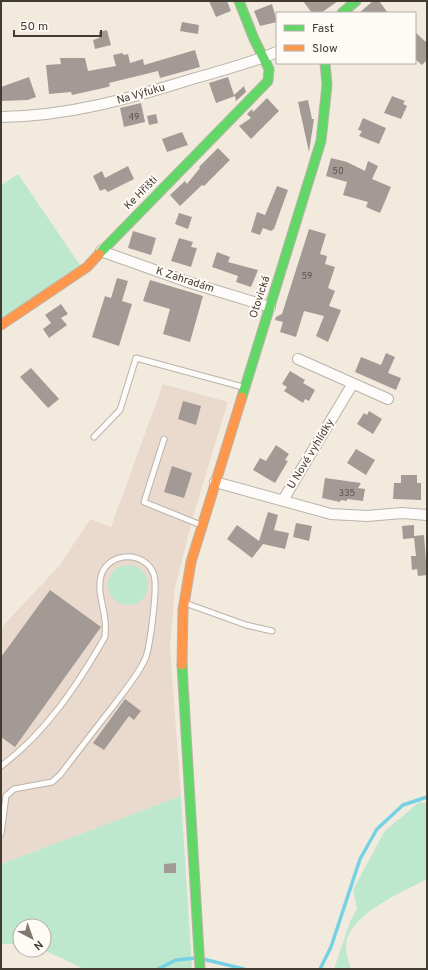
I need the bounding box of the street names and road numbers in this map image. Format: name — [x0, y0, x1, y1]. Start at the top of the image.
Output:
street label: Na Výfuku — [115, 80, 167, 108]
street label: Ke Hřišti — [121, 173, 161, 213]
street label: K Zahradám — [154, 264, 216, 296]
street label: Otovická — [247, 274, 273, 320]
street label: U Nové vyhlídky — [285, 416, 338, 492]

